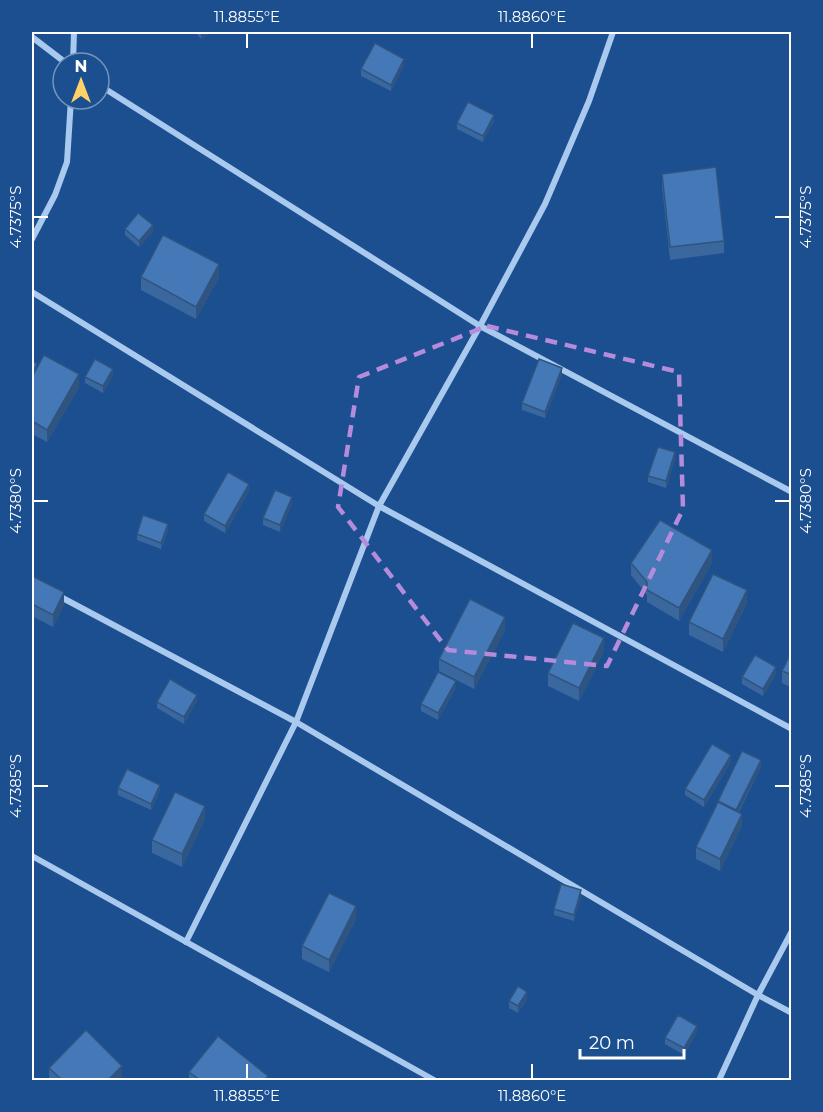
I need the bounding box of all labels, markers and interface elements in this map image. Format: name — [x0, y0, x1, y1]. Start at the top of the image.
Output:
text: 11.8855°E — [214, 7, 280, 26]
text: 11.8860°E — [498, 7, 566, 26]
north arrow — [51, 51, 111, 111]
text: N — [75, 57, 87, 76]
text: 4.7375°S — [6, 186, 25, 248]
text: 4.7375°S — [796, 186, 815, 248]
text: 4.7380°S — [6, 468, 25, 534]
text: 4.7380°S — [796, 468, 815, 534]
text: 4.7385°S — [6, 754, 25, 818]
text: 4.7385°S — [796, 754, 815, 818]
scale bar — [580, 1022, 684, 1060]
text: 20 m — [589, 1032, 635, 1054]
text: 11.8855°E — [214, 1086, 280, 1105]
text: 11.8860°E — [498, 1086, 566, 1105]

